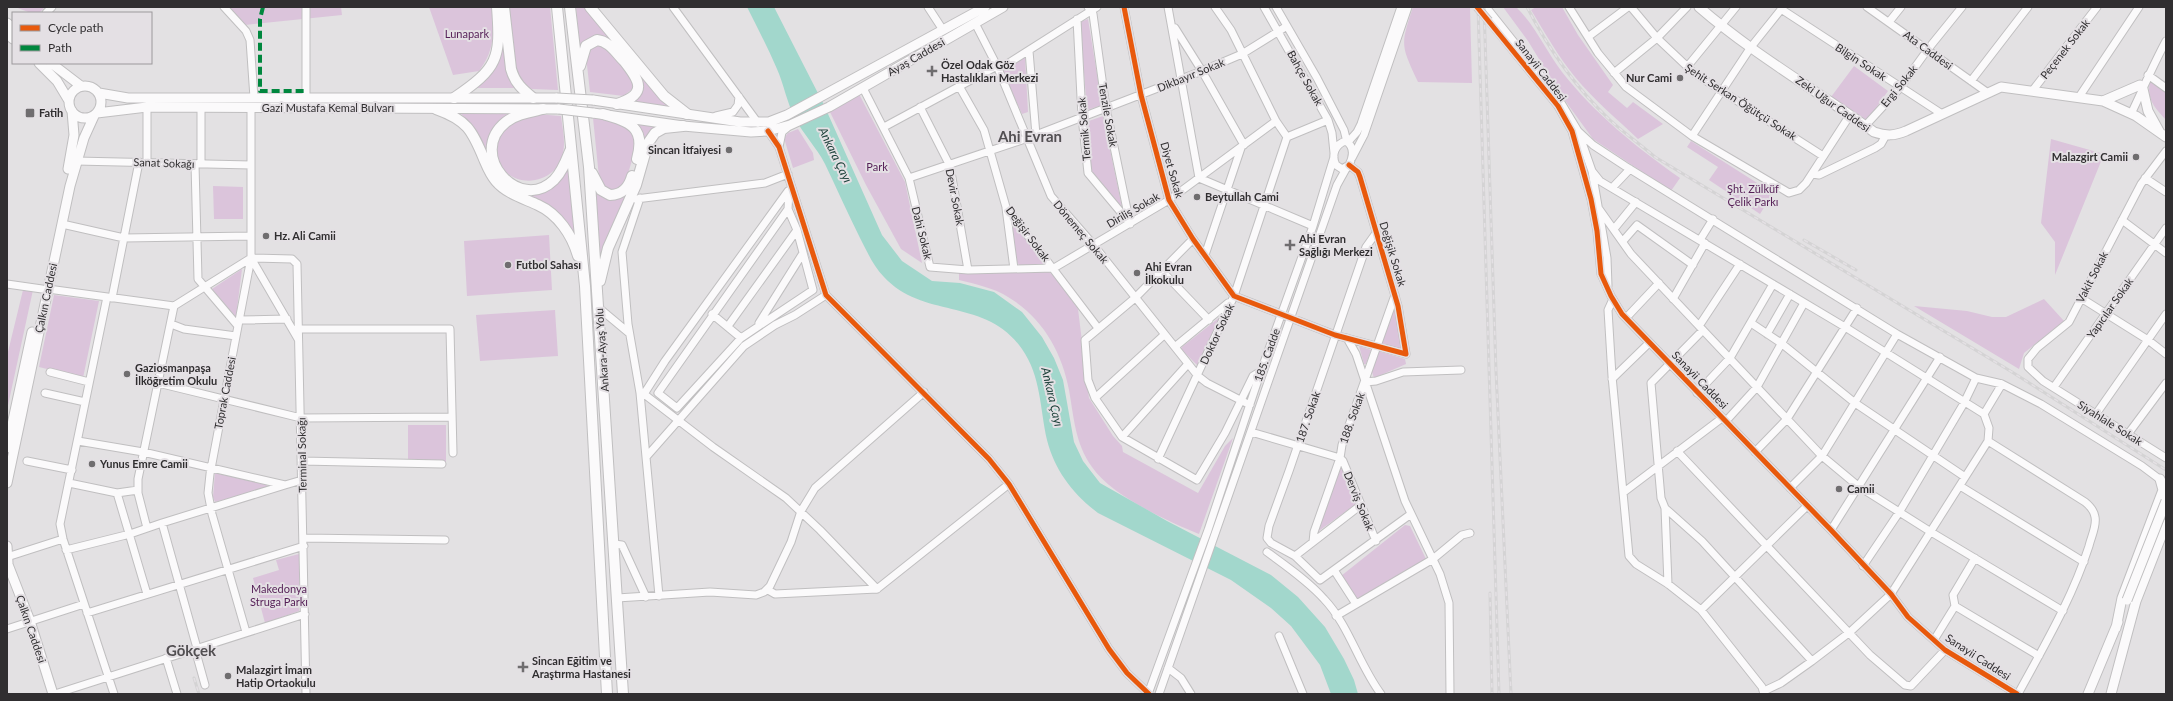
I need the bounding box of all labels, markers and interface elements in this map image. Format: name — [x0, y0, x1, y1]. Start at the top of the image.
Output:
legend — [12, 12, 152, 64]
street label: Peçenek Sokak — [2037, 16, 2092, 81]
text: Cycle path — [48, 20, 103, 35]
park label: Lunapark — [445, 27, 490, 40]
street label: Ata Caddesi — [1901, 27, 1956, 72]
street label: Ayaş Caddesi — [885, 35, 947, 78]
street label: Sanayii Caddesi — [1513, 36, 1570, 104]
text: Path — [48, 40, 72, 55]
street label: Bilgin Sokak — [1833, 40, 1890, 83]
street label: Bahçe Sokak — [1285, 48, 1326, 108]
street label: Dikbayır Sokak — [1155, 55, 1227, 94]
place label: Özel Odak Göz Hastalıkları Merkezi — [941, 58, 1038, 84]
street label: Şehit Serkan Öğütçü Sokak — [1683, 61, 1800, 143]
street label: Ergi Sokak — [1878, 62, 1920, 109]
marker: Özel Odak Göz Hastalıkları Merkezi — [926, 65, 938, 77]
place label: Nur Cami — [1626, 71, 1672, 84]
marker: Nur Cami — [1675, 73, 1685, 83]
street label: Zeki Uğur Caddesi — [1794, 73, 1873, 134]
street label: Tenzile Sokak — [1096, 82, 1121, 148]
street label: Termik Sokak — [1074, 96, 1093, 161]
street label: Gazi Mustafa Kemal Bulvarı — [262, 101, 394, 114]
place label: Fatih — [39, 106, 63, 119]
marker: Fatih — [24, 107, 36, 119]
water label: Ankara Çayı — [815, 124, 855, 185]
district label: Ahi Evran — [997, 127, 1062, 145]
street label: Diyet Sokak — [1158, 140, 1187, 200]
place label: Sincan İtfaiyesi — [648, 143, 721, 156]
marker: Sincan İtfaiyesi — [724, 145, 734, 155]
place label: Malazgirt Camii — [2052, 150, 2128, 163]
marker: Malazgirt Camii — [2131, 152, 2141, 162]
street label: Sanat Sokağı — [133, 155, 195, 170]
park label: Park — [866, 160, 888, 173]
street label: Devir Sokak — [944, 167, 967, 227]
park label: Şht. Zülküf Çelik Parkı — [1727, 182, 1779, 208]
street label: Diriliş Sokak — [1104, 189, 1162, 230]
place label: Beytullah Cami — [1205, 190, 1279, 203]
marker: Beytullah Cami — [1192, 192, 1202, 202]
street label: Dönemeç Sokak — [1051, 198, 1112, 266]
street label: Değişir Sokak — [1004, 204, 1053, 264]
street label: Dahi Sokak — [910, 205, 935, 261]
street label: Değişik Sokak — [1377, 220, 1410, 288]
place label: Hz. Ali Camii — [274, 229, 336, 242]
marker: Hz. Ali Camii — [261, 231, 271, 241]
place label: Ahi Evran Sağlığı Merkezi — [1298, 232, 1373, 258]
marker: Ahi Evran Sağlığı Merkezi — [1284, 239, 1296, 251]
street label: Vakit Sokak — [2073, 249, 2110, 305]
place label: Futbol Sahası — [516, 258, 581, 271]
marker: Futbol Sahası — [503, 260, 513, 270]
place label: Ahi Evran İlkokulu — [1144, 260, 1192, 286]
street label: Çalkın Caddesi — [32, 261, 59, 334]
marker: Ahi Evran İlkokulu — [1132, 268, 1142, 278]
street label: Yapıcılar Sokak — [2084, 274, 2136, 341]
street label: Doktor Sokak — [1197, 301, 1236, 366]
street label: Ankara-Ayaş Yolu — [592, 308, 611, 392]
street label: 185. Cadde — [1251, 326, 1282, 383]
street label: Sanayii Caddesi — [1670, 348, 1731, 411]
street label: Toprak Caddesi — [211, 355, 238, 430]
place label: Gaziosmanpaşa İlköğretim Okulu — [135, 361, 217, 387]
water label: Ankara Çayı — [1038, 365, 1067, 428]
marker: Gaziosmanpaşa İlköğretim Okulu — [122, 369, 132, 379]
street label: 187. Sokak — [1293, 389, 1322, 444]
street label: 188. Sokak — [1336, 390, 1367, 445]
street label: Siyahlale Sokak — [2076, 398, 2145, 448]
street label: Terminal Sokağı — [294, 417, 309, 493]
place label: Yunus Emre Camii — [99, 457, 188, 470]
marker: Yunus Emre Camii — [87, 459, 97, 469]
street label: Derviş Sokak — [1342, 469, 1377, 533]
place label: Camii — [1847, 482, 1875, 495]
marker: Camii — [1834, 484, 1844, 494]
park label: Makedonya Struga Parkı — [250, 582, 308, 608]
street label: Çalkın Caddesi — [14, 593, 49, 665]
street label: Sanayii Caddesi — [1943, 631, 2014, 683]
district label: Gökçek — [166, 641, 217, 659]
place label: Sincan Eğitim ve Araştırma Hastanesi — [531, 654, 631, 680]
marker: Sincan Eğitim ve Araştırma Hastanesi — [517, 661, 529, 673]
place label: Malazgirt İmam Hatip Ortaokulu — [236, 663, 316, 689]
marker: Malazgirt İmam Hatip Ortaokulu — [223, 671, 233, 681]

